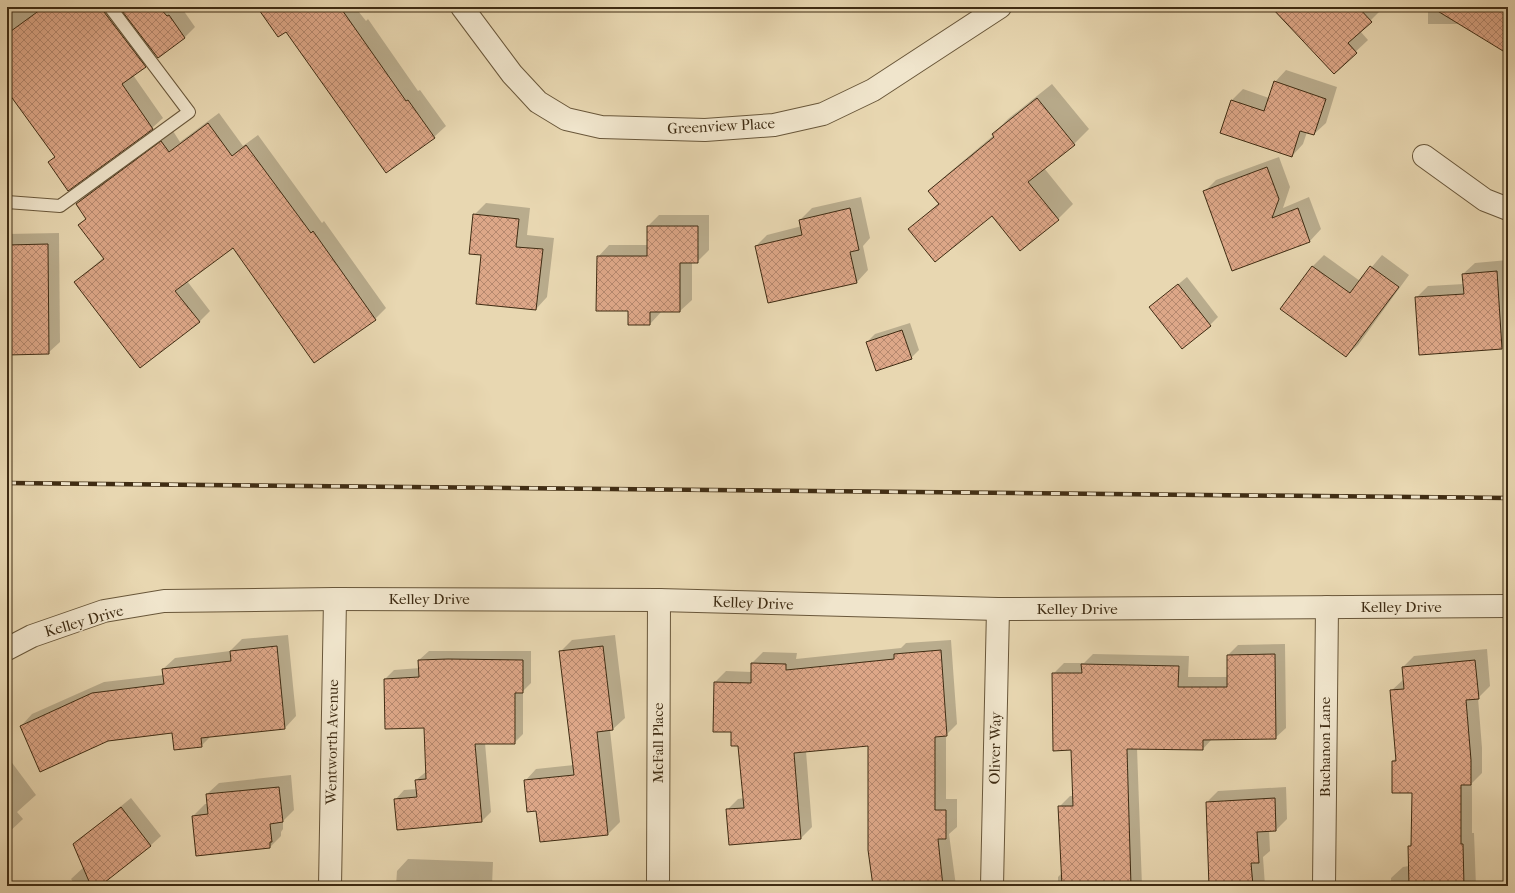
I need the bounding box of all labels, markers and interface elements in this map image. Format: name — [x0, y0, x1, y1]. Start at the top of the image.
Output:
street label: Greenview Place — [667, 114, 776, 138]
street label: Kelley Drive — [388, 590, 470, 608]
street label: Kelley Drive — [712, 593, 794, 613]
street label: Kelley Drive — [1360, 598, 1442, 616]
street label: Kelley Drive — [1036, 600, 1118, 618]
street label: Kelley Drive — [42, 601, 126, 641]
street label: Wentworth Avenue — [322, 679, 342, 806]
street label: Buchanon Lane — [1316, 696, 1334, 797]
street label: McFall Place — [649, 702, 667, 783]
street label: Oliver Way — [985, 710, 1005, 785]

